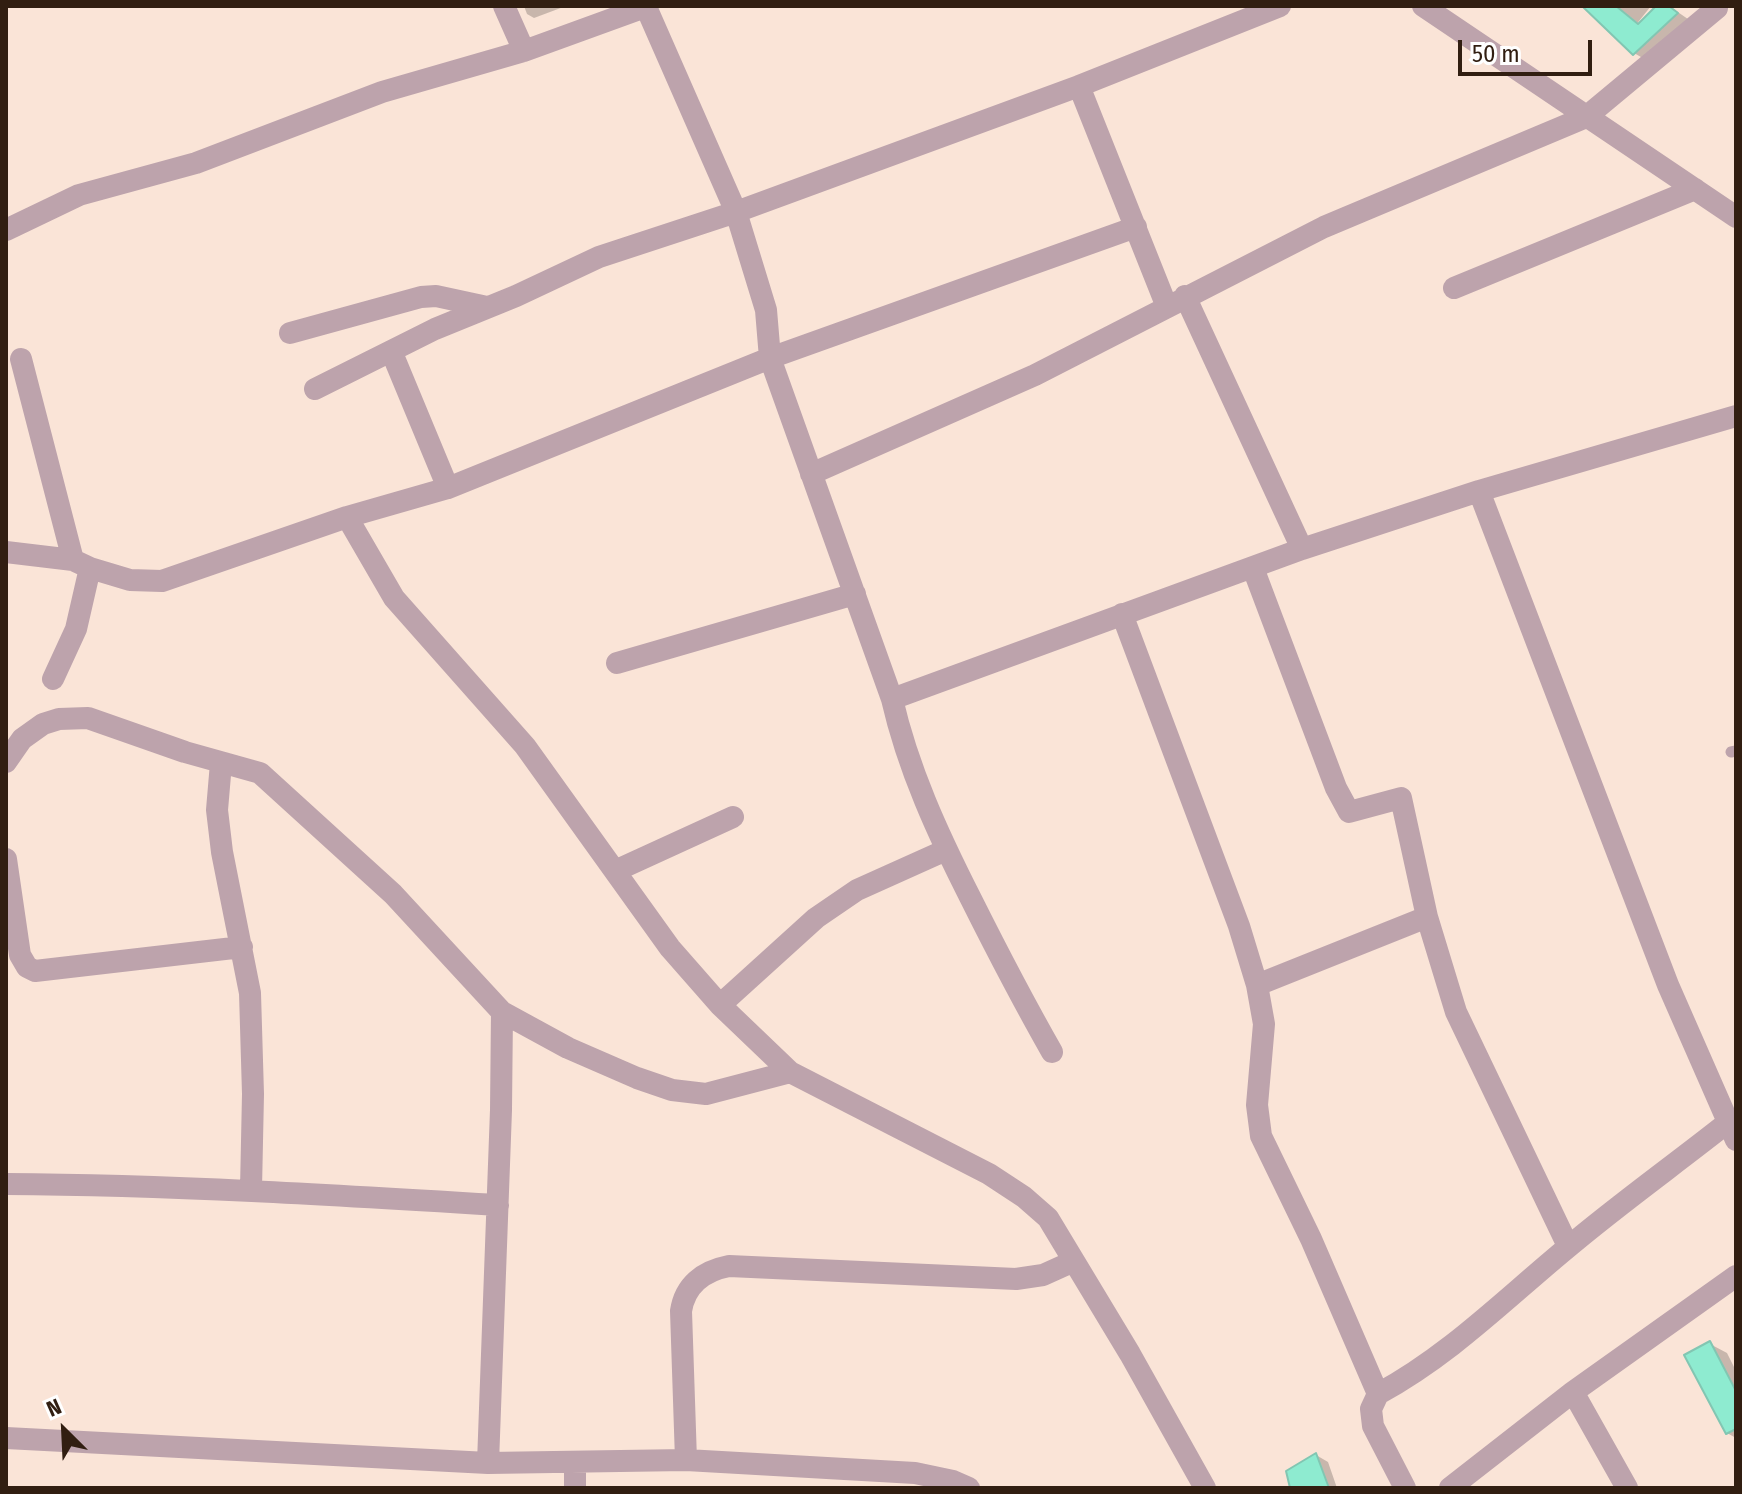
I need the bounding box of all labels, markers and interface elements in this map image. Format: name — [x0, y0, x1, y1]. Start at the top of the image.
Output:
scale bar — [1462, 24, 1596, 74]
text: 50 m — [1472, 40, 1520, 68]
north arrow — [24, 1390, 104, 1470]
text: N — [43, 1393, 66, 1423]

